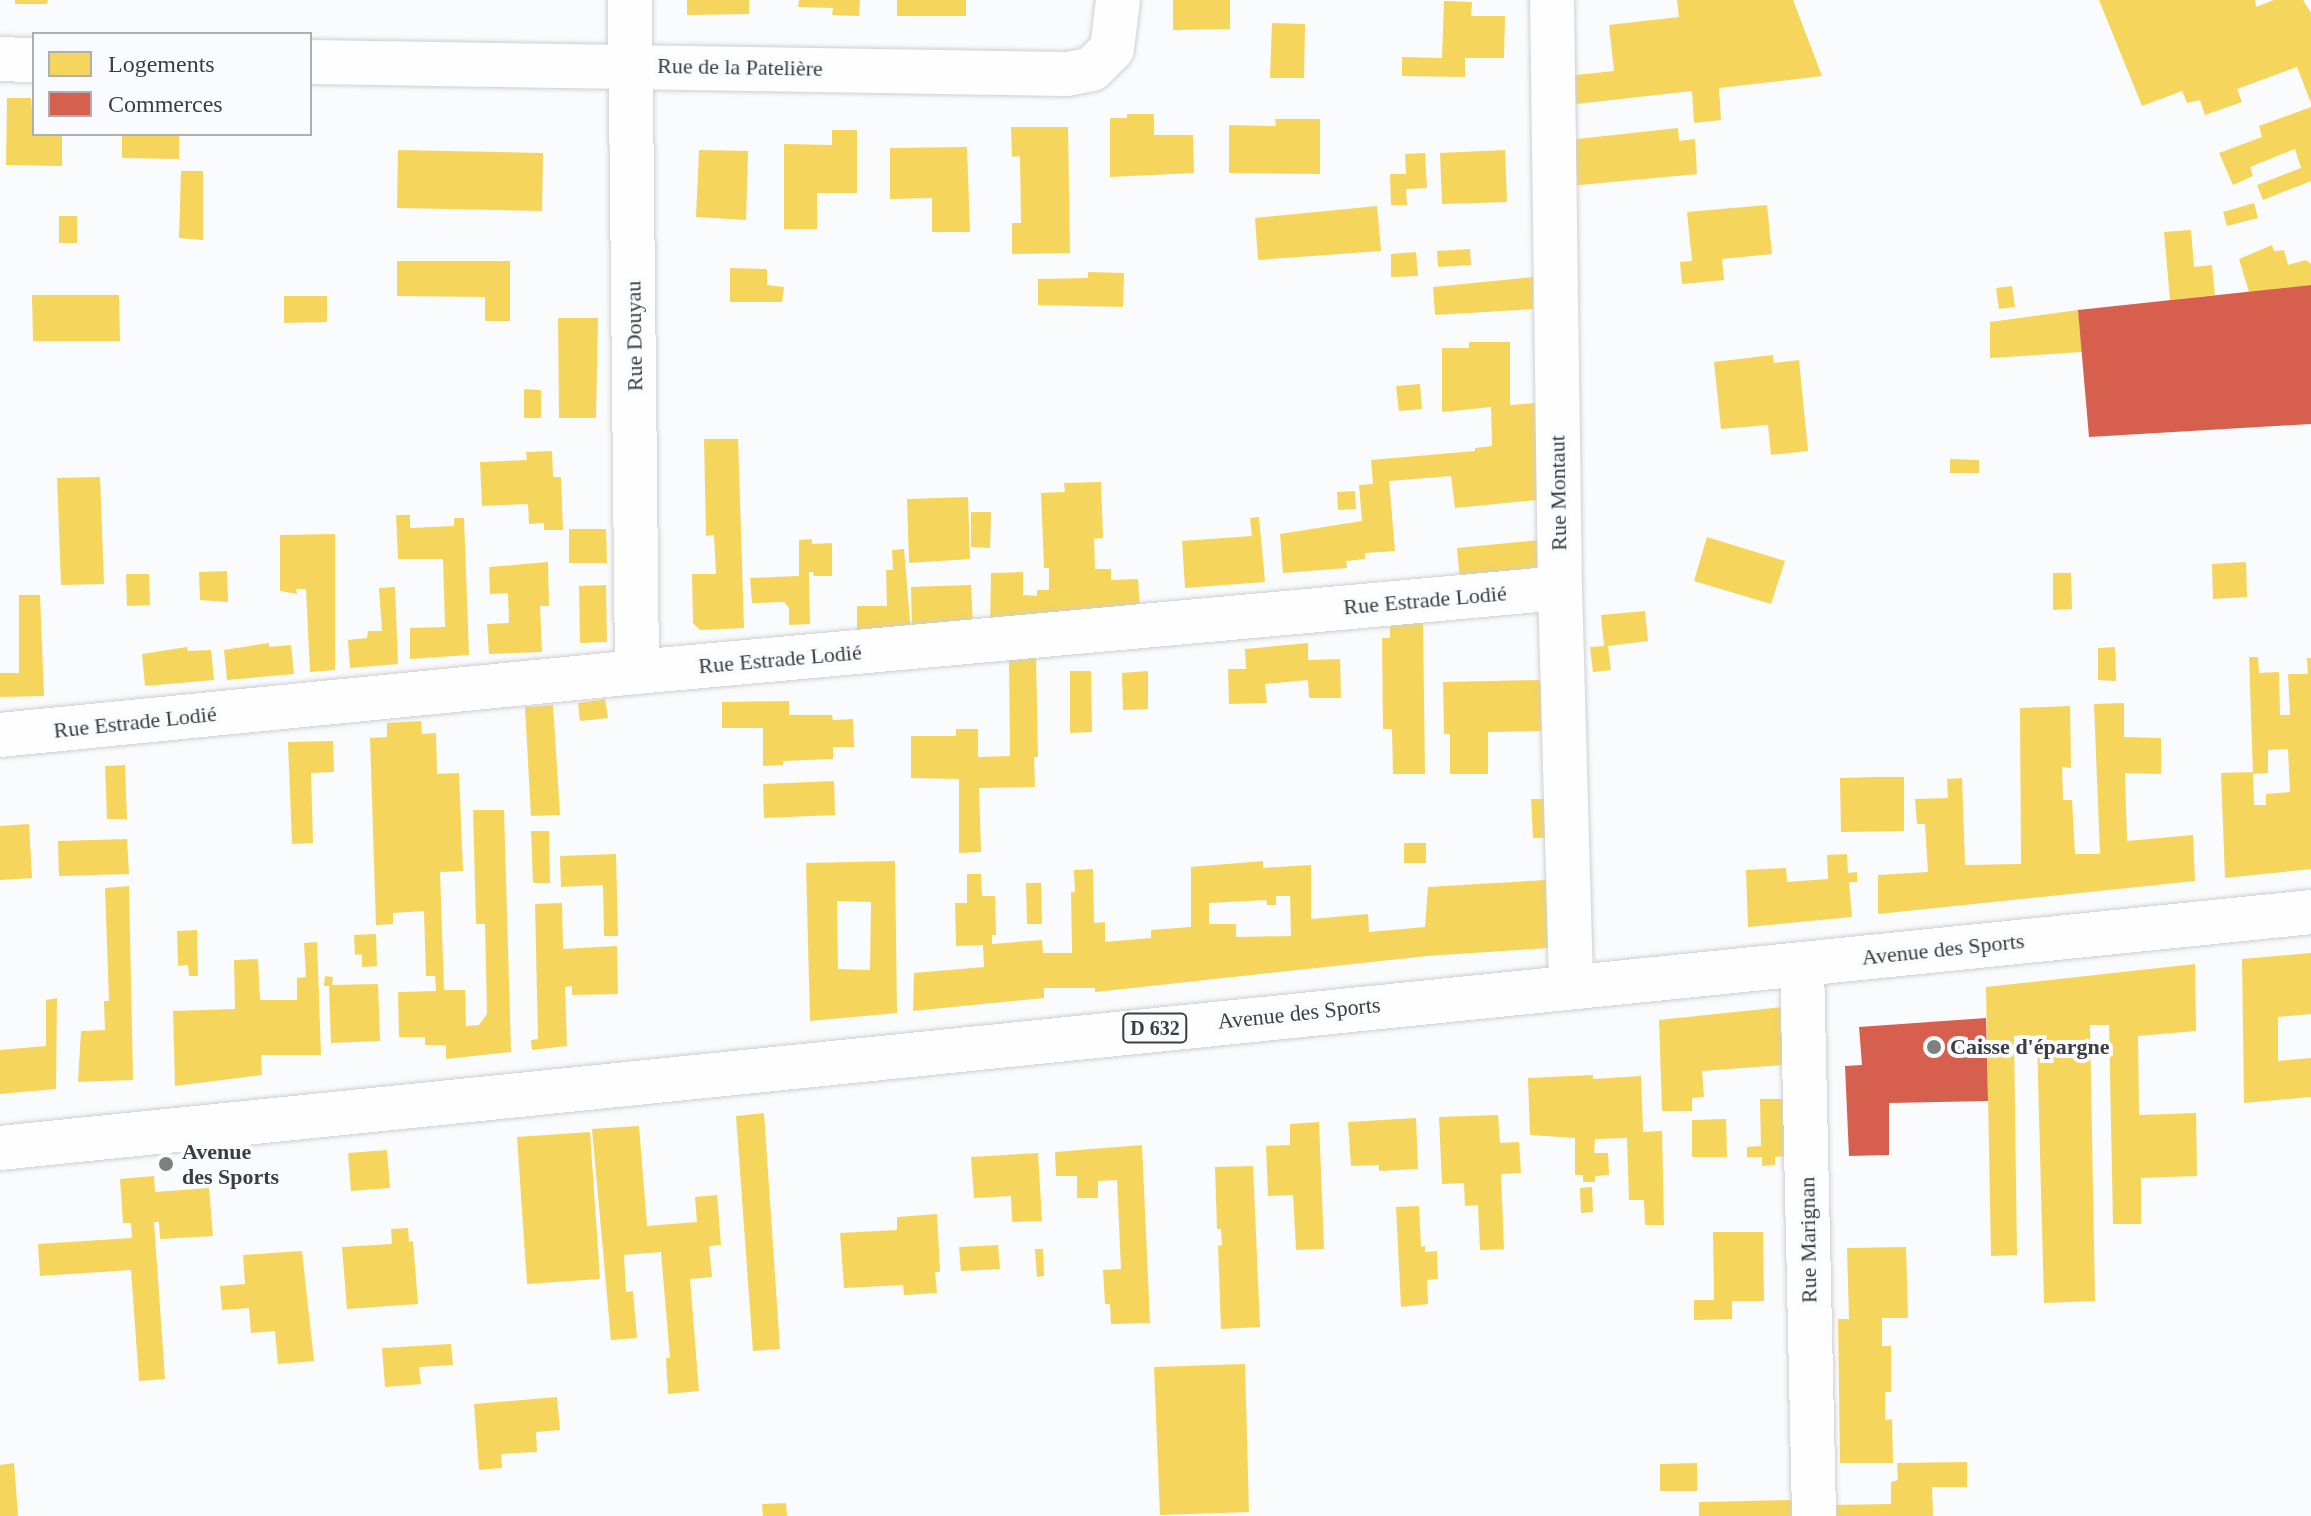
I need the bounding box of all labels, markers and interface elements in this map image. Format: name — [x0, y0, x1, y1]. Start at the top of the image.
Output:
legend — [32, 32, 312, 136]
text: Logements — [108, 51, 215, 77]
street label: Rue de la Patelière — [657, 52, 823, 82]
text: Commerces — [108, 91, 223, 117]
street label: Rue Douyau — [620, 280, 648, 392]
street label: Rue Montaut — [1544, 435, 1572, 551]
street label: Rue Estrade Lodié — [1342, 580, 1508, 620]
street label: Rue Estrade Lodié — [697, 639, 863, 679]
street label: Rue Estrade Lodié — [52, 700, 218, 744]
street label: Avenue des Sports — [1860, 927, 2026, 971]
street label: Avenue des Sports — [1216, 991, 1382, 1035]
road number: D 632 — [1121, 1012, 1189, 1044]
place label: Caisse d'épargne — [1950, 1034, 2110, 1060]
marker: Caisse d'épargne — [1925, 1038, 1943, 1056]
place label: Avenue des Sports — [182, 1138, 279, 1190]
marker: Avenue des Sports — [157, 1155, 175, 1173]
street label: Rue Marignan — [1794, 1177, 1822, 1303]

